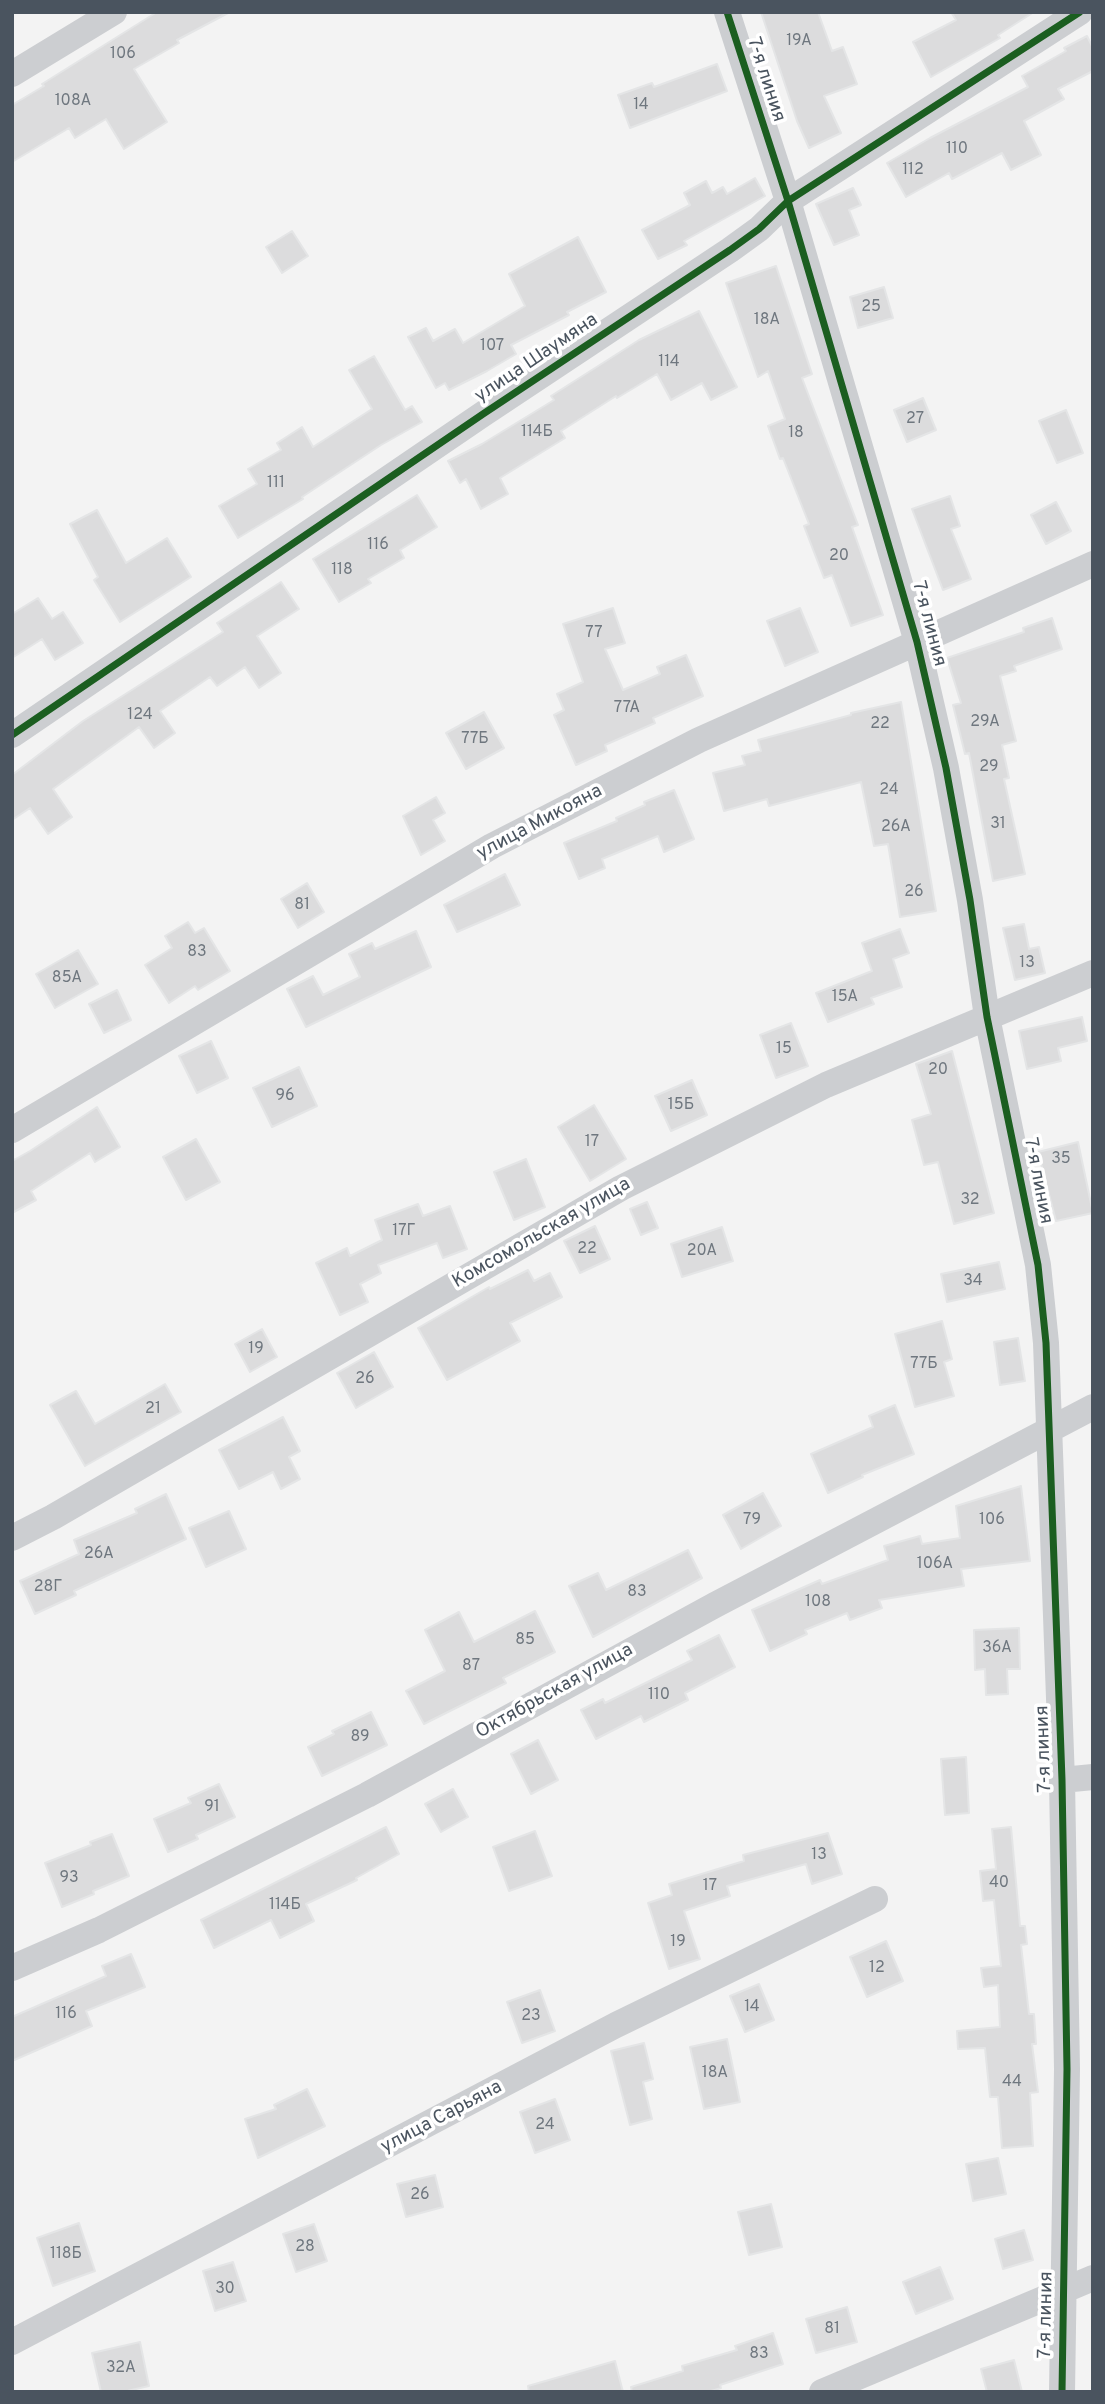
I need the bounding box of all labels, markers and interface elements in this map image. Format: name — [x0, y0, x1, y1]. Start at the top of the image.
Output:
house number: 19А — [786, 32, 812, 52]
street label: 7-я линия — [741, 35, 789, 125]
house number: 106 — [110, 45, 136, 65]
house number: 108А — [55, 92, 91, 112]
house number: 14 — [633, 96, 649, 116]
house number: 110 — [946, 140, 968, 160]
house number: 112 — [902, 161, 924, 181]
house number: 25 — [861, 298, 881, 318]
street label: улица Шаумяна — [471, 309, 603, 409]
house number: 18А — [754, 311, 780, 331]
house number: 107 — [480, 337, 504, 357]
house number: 114 — [658, 353, 680, 373]
house number: 27 — [906, 410, 924, 430]
house number: 114Б — [521, 423, 553, 443]
house number: 18 — [788, 424, 804, 444]
house number: 111 — [267, 474, 285, 494]
house number: 116 — [367, 536, 389, 556]
house number: 20 — [829, 547, 849, 567]
house number: 118 — [331, 561, 353, 581]
street label: 7-я линия — [906, 579, 950, 669]
house number: 77 — [585, 624, 603, 644]
house number: 77А — [614, 699, 640, 719]
house number: 124 — [127, 706, 153, 726]
house number: 29А — [970, 713, 1000, 733]
house number: 22 — [870, 715, 890, 735]
house number: 77Б — [461, 730, 489, 750]
house number: 29 — [979, 758, 999, 778]
street label: улица Микояна — [473, 780, 607, 866]
house number: 24 — [879, 781, 899, 801]
house number: 31 — [990, 815, 1006, 835]
house number: 26А — [881, 818, 911, 838]
house number: 26 — [904, 883, 924, 903]
house number: 81 — [294, 896, 310, 916]
house number: 83 — [187, 943, 207, 963]
house number: 13 — [1019, 954, 1035, 974]
house number: 85А — [52, 969, 82, 989]
house number: 15А — [832, 988, 858, 1008]
house number: 15 — [776, 1040, 792, 1060]
house number: 20 — [928, 1061, 948, 1081]
house number: 96 — [275, 1087, 295, 1107]
house number: 15Б — [668, 1096, 694, 1116]
house number: 17 — [585, 1133, 599, 1153]
street label: 7-я линия — [1017, 1136, 1057, 1226]
house number: 35 — [1051, 1150, 1071, 1170]
street label: Комсомольская улица — [449, 1174, 635, 1294]
house number: 32 — [960, 1191, 980, 1211]
house number: 17Г — [392, 1222, 416, 1242]
house number: 22 — [577, 1240, 597, 1260]
house number: 20А — [687, 1242, 717, 1262]
house number: 34 — [963, 1272, 983, 1292]
house number: 19 — [248, 1340, 264, 1360]
house number: 77Б — [910, 1355, 938, 1375]
house number: 26 — [355, 1370, 375, 1390]
house number: 21 — [145, 1400, 161, 1420]
house number: 79 — [743, 1511, 761, 1531]
house number: 106 — [979, 1511, 1005, 1531]
house number: 26А — [84, 1545, 114, 1565]
house number: 106А — [917, 1555, 953, 1575]
house number: 28Г — [34, 1578, 62, 1598]
house number: 83 — [627, 1583, 647, 1603]
house number: 108 — [805, 1593, 831, 1613]
house number: 85 — [515, 1631, 535, 1651]
street label: Октябрьская улица — [473, 1639, 637, 1745]
house number: 36А — [982, 1639, 1012, 1659]
house number: 87 — [462, 1657, 480, 1677]
house number: 110 — [648, 1686, 670, 1706]
street label: 7-я линия — [1032, 1705, 1058, 1793]
house number: 89 — [350, 1728, 370, 1748]
house number: 91 — [204, 1798, 220, 1818]
house number: 13 — [811, 1846, 827, 1866]
house number: 93 — [59, 1869, 79, 1889]
house number: 40 — [989, 1874, 1009, 1894]
house number: 17 — [703, 1877, 717, 1897]
house number: 114Б — [269, 1896, 301, 1916]
house number: 19 — [670, 1933, 686, 1953]
house number: 12 — [869, 1959, 885, 1979]
house number: 14 — [744, 1998, 760, 2018]
house number: 116 — [55, 2005, 77, 2025]
house number: 23 — [521, 2007, 541, 2027]
house number: 18А — [702, 2064, 728, 2084]
house number: 44 — [1002, 2073, 1022, 2093]
street label: улица Сарьяна — [378, 2076, 506, 2160]
house number: 24 — [535, 2116, 555, 2136]
house number: 26 — [410, 2186, 430, 2206]
house number: 28 — [295, 2238, 315, 2258]
house number: 118Б — [50, 2245, 82, 2265]
street label: 7-я линия — [1035, 2271, 1059, 2359]
house number: 30 — [215, 2280, 235, 2300]
house number: 81 — [824, 2320, 840, 2340]
house number: 83 — [749, 2345, 769, 2365]
house number: 32А — [106, 2359, 136, 2379]

